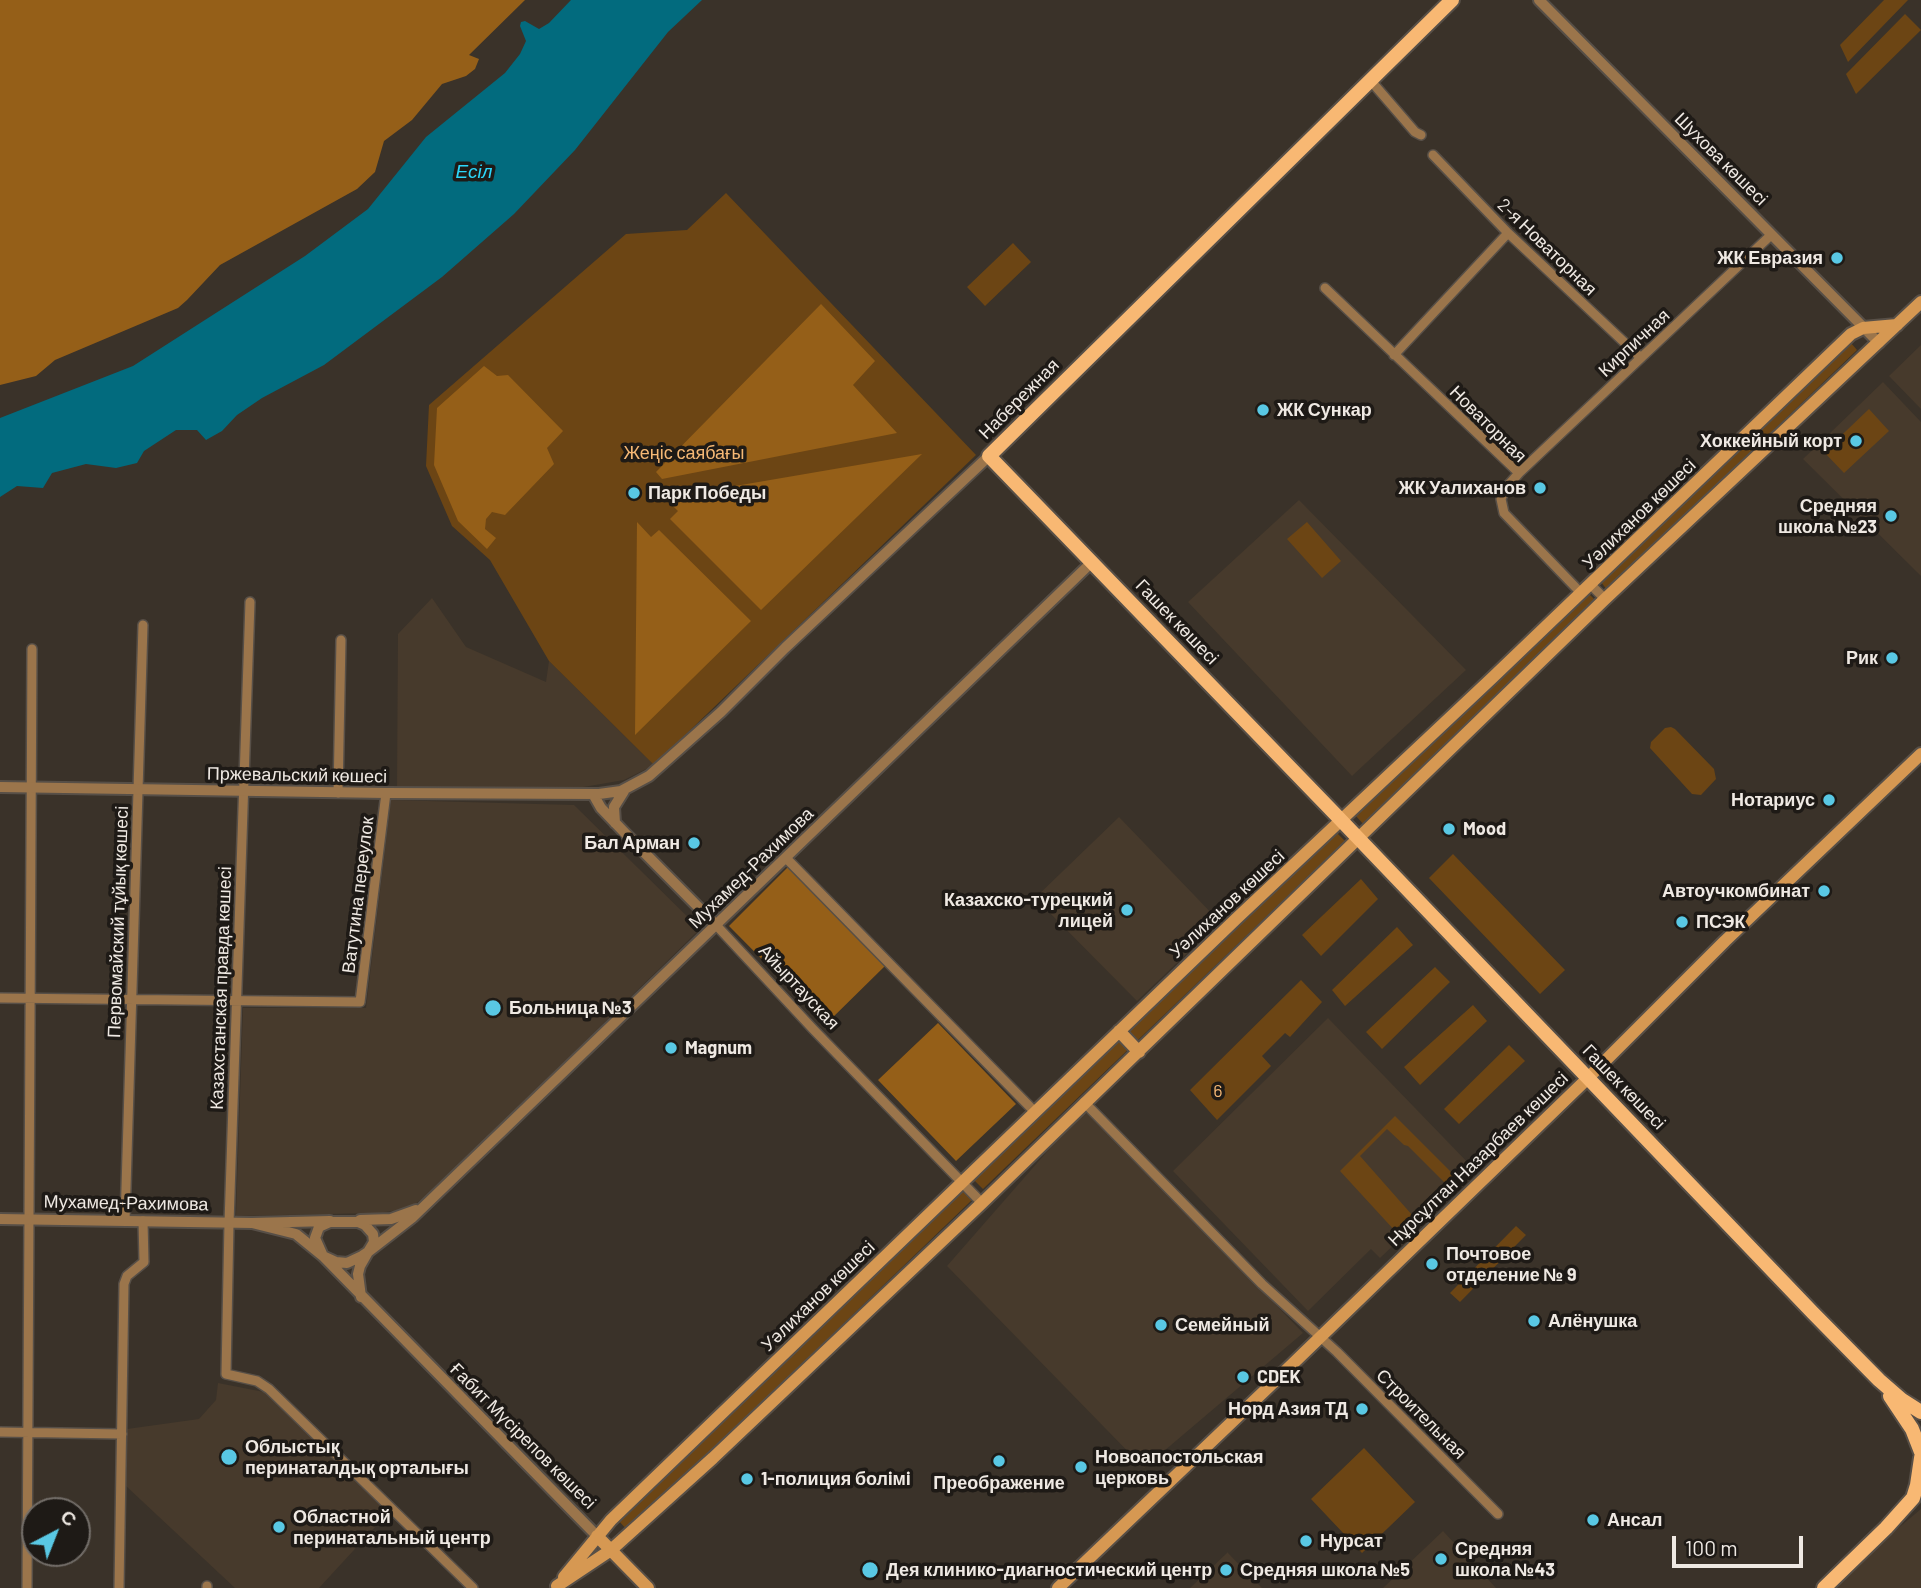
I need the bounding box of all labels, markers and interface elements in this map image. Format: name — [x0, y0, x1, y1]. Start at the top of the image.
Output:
street label: Шухова көшесі — [1670, 108, 1772, 210]
water label: Есіл — [455, 161, 493, 183]
street label: 2-я Новаторная — [1493, 194, 1601, 300]
place label: ЖК Евразия — [1717, 247, 1823, 269]
marker: ЖК Евразия — [1829, 250, 1845, 266]
street label: Кирпичная — [1594, 305, 1674, 381]
street label: Набережная — [974, 354, 1064, 444]
street label: Новаторная — [1445, 381, 1531, 467]
place label: ЖК Сункар — [1277, 399, 1372, 421]
marker: ЖК Сункар — [1255, 402, 1271, 418]
place label: Хоккейный корт — [1700, 430, 1842, 452]
marker: Хоккейный корт — [1848, 433, 1864, 449]
park label: Жеңіс саябағы — [623, 442, 745, 464]
street label: Уәлиханов көшесі — [1578, 454, 1700, 574]
place label: ЖК Уалиханов — [1398, 477, 1526, 499]
marker: ЖК Уалиханов — [1532, 480, 1548, 496]
place label: Парк Победы — [648, 482, 766, 504]
marker: Парк Победы — [626, 485, 642, 501]
place label: Средняя школа №23 — [1778, 495, 1877, 538]
marker: Средняя школа №23 — [1883, 508, 1899, 524]
street label: Гашек көшесі — [1131, 575, 1223, 669]
place label: Рик — [1846, 647, 1878, 669]
marker: Рик — [1884, 650, 1900, 666]
street label: Пржевальский көшесі — [207, 763, 387, 787]
place label: Нотариус — [1731, 789, 1815, 811]
marker: Нотариус — [1821, 792, 1837, 808]
street label: Мухамед-Рахимова — [684, 803, 818, 933]
street label: Первомайский тұйық көшесі — [103, 805, 133, 1039]
street label: Ватутина переулок — [338, 815, 378, 975]
place label: Mood — [1463, 818, 1506, 840]
marker: Mood — [1441, 821, 1457, 837]
place label: Бал Арман — [584, 832, 680, 854]
marker: Бал Арман — [686, 835, 702, 851]
street label: Уәлиханов көшесі — [1165, 845, 1289, 963]
street label: Казахстанская правда көшесі — [206, 866, 236, 1110]
place label: Автоучкомбинат — [1662, 880, 1810, 902]
marker: Автоучкомбинат — [1816, 883, 1832, 899]
place label: Казахско-турецкий лицей — [944, 889, 1113, 932]
marker: Казахско-турецкий лицей — [1119, 902, 1135, 918]
place label: ПСЭК — [1696, 911, 1745, 933]
marker: ПСЭК — [1674, 914, 1690, 930]
street label: Айыртауская — [754, 940, 844, 1034]
place label: Больница №3 — [509, 997, 632, 1019]
marker: Больница №3 — [483, 998, 503, 1018]
place label: Magnum — [685, 1037, 752, 1059]
marker: Magnum — [663, 1040, 679, 1056]
street label: Гашек көшесі — [1578, 1040, 1670, 1134]
street label: Нұрсұлтан Назарбаев көшесі — [1384, 1067, 1572, 1251]
park label: 6 — [1213, 1080, 1223, 1102]
street label: Мухамед-Рахимова — [43, 1191, 209, 1215]
street label: Уәлиханов көшесі — [757, 1236, 879, 1356]
place label: Почтовое отделение № 9 — [1446, 1243, 1577, 1286]
marker: Почтовое отделение № 9 — [1424, 1256, 1440, 1272]
place label: Алёнушка — [1548, 1310, 1637, 1332]
marker: Алёнушка — [1526, 1313, 1542, 1329]
place label: Семейный — [1175, 1314, 1269, 1336]
marker: Семейный — [1153, 1317, 1169, 1333]
street label: Ғабит Мүсірепов көшесі — [446, 1359, 600, 1513]
street label: Строительная — [1372, 1365, 1470, 1463]
place label: CDEK — [1257, 1366, 1301, 1388]
marker: CDEK — [1235, 1369, 1251, 1385]
place label: Норд Азия ТД — [1228, 1398, 1348, 1420]
marker: Норд Азия ТД — [1354, 1401, 1370, 1417]
place label: Облыстық перинаталдық орталығы — [245, 1436, 469, 1478]
place label: Новоапостольская церковь — [1095, 1446, 1264, 1488]
marker: Облыстық перинаталдық орталығы — [219, 1447, 239, 1467]
marker: Преображение — [991, 1453, 1007, 1469]
marker: Новоапостольская церковь — [1073, 1459, 1089, 1475]
place label: 1-полиция болiмi — [761, 1468, 910, 1490]
marker: 1-полиция болiмi — [739, 1471, 755, 1487]
place label: Преображение — [933, 1472, 1065, 1494]
north arrow — [21, 1497, 91, 1567]
text: С — [56, 1504, 82, 1531]
place label: Областной перинатальный центр — [293, 1506, 491, 1548]
place label: Ансал — [1607, 1509, 1663, 1531]
marker: Ансал — [1585, 1512, 1601, 1528]
marker: Областной перинатальный центр — [271, 1519, 287, 1535]
scale bar — [1676, 1522, 1807, 1566]
place label: Нурсат — [1320, 1530, 1383, 1552]
marker: Нурсат — [1298, 1533, 1314, 1549]
text: 100 m — [1685, 1535, 1738, 1560]
place label: Средняя школа №43 — [1455, 1538, 1555, 1580]
marker: Средняя школа №43 — [1433, 1551, 1449, 1567]
place label: Дея клинико-диагностический центр — [886, 1559, 1212, 1581]
place label: Средняя школа №5 — [1240, 1559, 1410, 1581]
marker: Дея клинико-диагностический центр — [860, 1560, 880, 1580]
marker: Средняя школа №5 — [1218, 1562, 1234, 1578]

